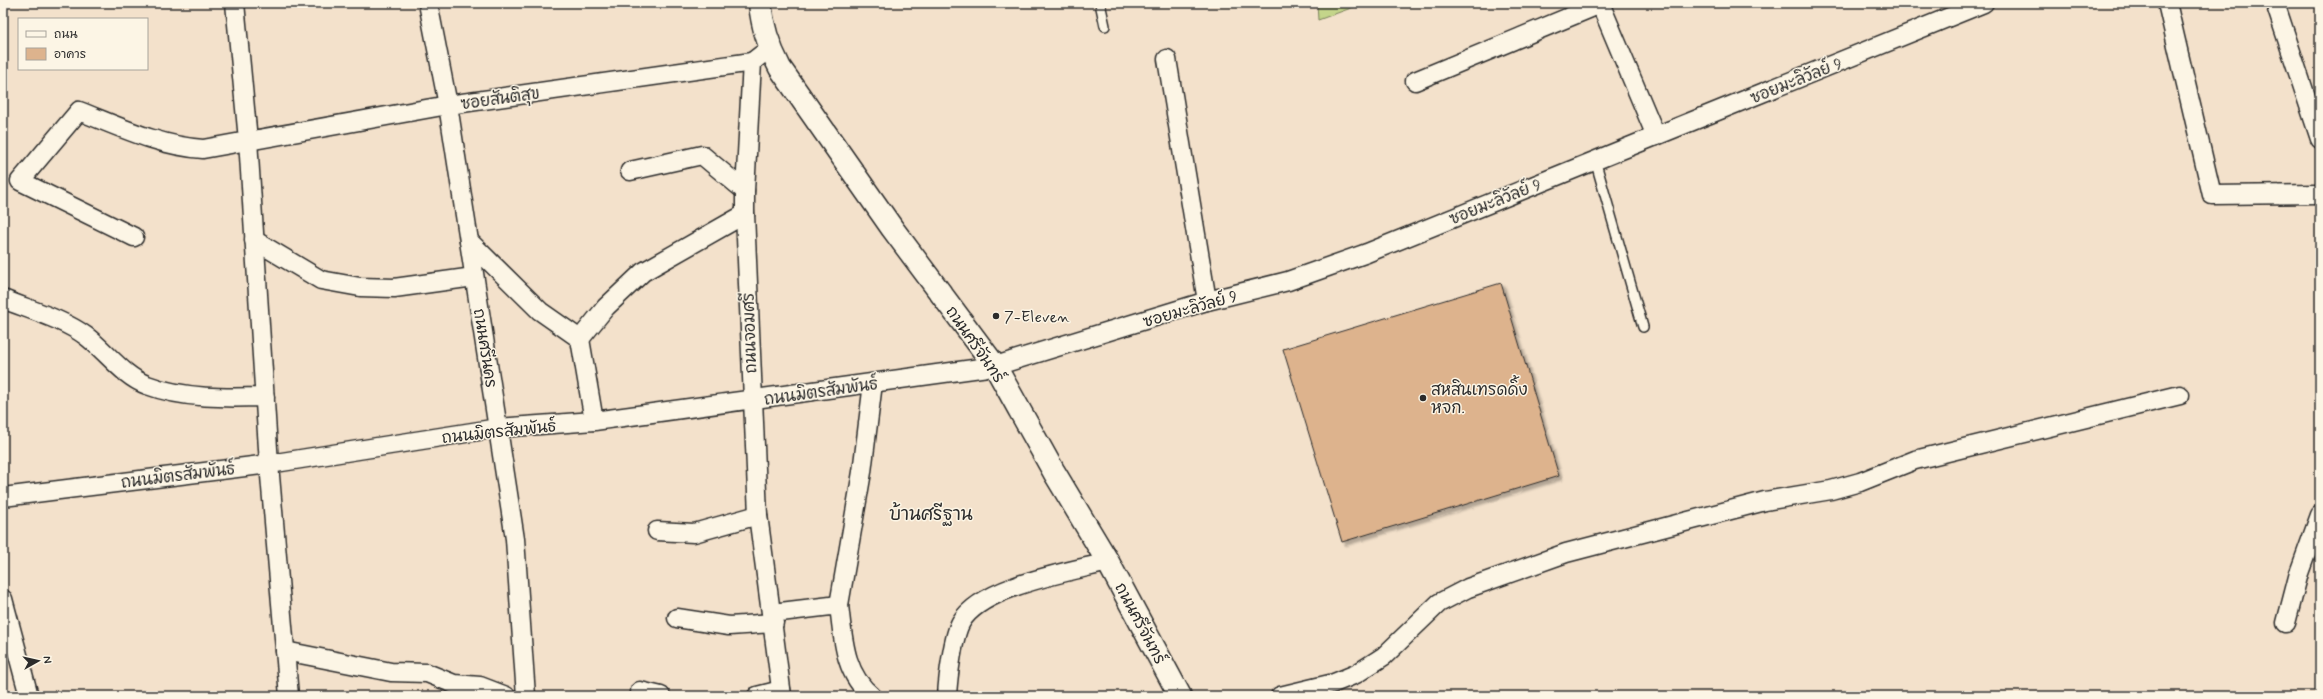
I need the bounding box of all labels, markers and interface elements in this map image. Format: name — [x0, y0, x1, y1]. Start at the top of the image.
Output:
legend — [18, 18, 148, 70]
text: ถนน — [54, 27, 78, 43]
text: อาคาร — [54, 47, 86, 63]
street label: ซอยมะลิวัลย์ 9 — [1747, 51, 1846, 109]
street label: ซอยสันติสุข — [459, 83, 541, 116]
street label: ซอยมะลิวัลย์ 9 — [1446, 172, 1545, 230]
street label: ซอยมะลิวัลย์ 9 — [1140, 284, 1240, 333]
street label: ถนนจอมศรี — [738, 292, 762, 374]
street label: ถนนศรีจันทร์ — [941, 301, 1011, 388]
street label: ถนนศรีนคร — [468, 307, 502, 389]
place label: 7-Eleven — [1004, 307, 1070, 328]
marker: 7-Eleven — [991, 311, 1001, 321]
street label: ถนนมิตรสัมพันธ์ — [762, 372, 880, 411]
place label: สหสินเทรดดิ้ง หจก. — [1431, 375, 1528, 419]
marker: สหสินเทรดดิ้ง หจก. — [1418, 393, 1428, 403]
street label: ถนนมิตรสัมพันธ์ — [441, 414, 558, 449]
street label: ถนนมิตรสัมพันธ์ — [119, 457, 237, 494]
district label: บ้านศรีฐาน — [889, 502, 973, 527]
street label: ถนนศรีจันทร์ — [1109, 578, 1172, 669]
north arrow — [18, 641, 58, 681]
text: N — [39, 655, 54, 664]

